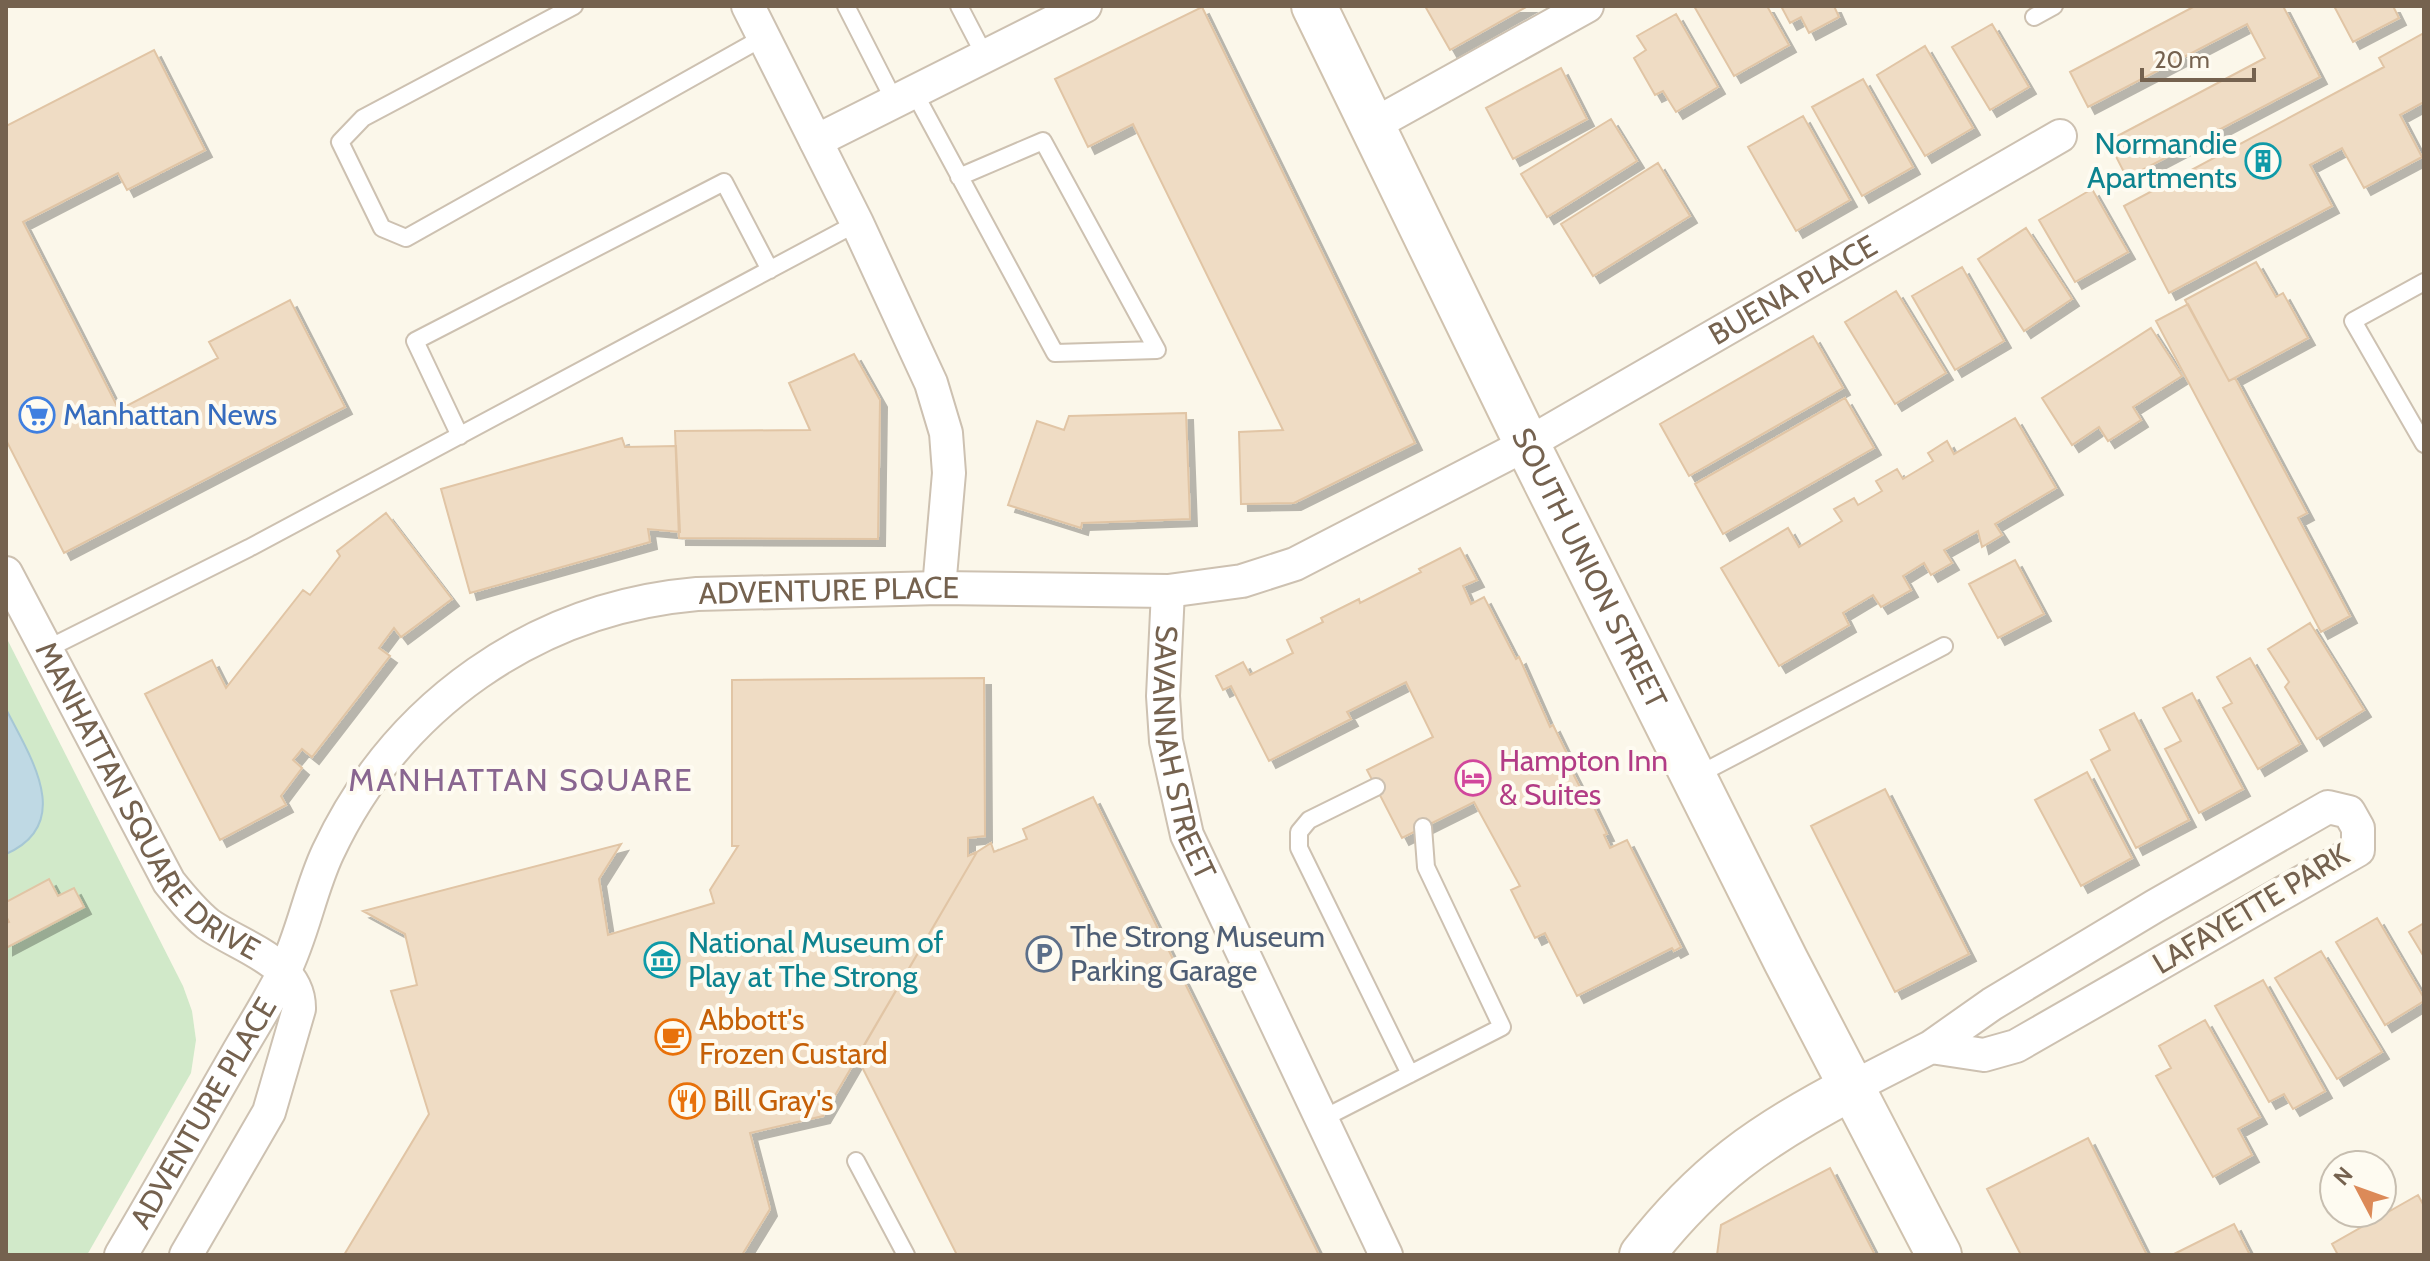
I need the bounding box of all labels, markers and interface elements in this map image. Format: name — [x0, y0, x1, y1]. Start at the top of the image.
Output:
scale bar — [2142, 32, 2254, 82]
text: 20 m — [2154, 45, 2210, 74]
place label: Normandie Apartments — [2087, 125, 2237, 196]
building icon: Normandie Apartments — [2244, 142, 2282, 180]
street label: BUENA PLACE — [1702, 227, 1883, 353]
supermarket icon: Manhattan News — [18, 396, 56, 434]
place label: Manhattan News — [63, 396, 277, 433]
street label: SOUTH UNION STREET — [1504, 422, 1675, 714]
street label: ADVENTURE PLACE — [698, 569, 959, 612]
street label: SAVANNAH STREET — [1145, 624, 1224, 885]
street label: MANHATTAN SQUARE DRIVE — [28, 635, 267, 968]
place label: Hampton Inn & Suites — [1499, 742, 1668, 813]
hotel icon: Hampton Inn & Suites — [1454, 759, 1492, 797]
district label: MANHATTAN SQUARE — [348, 760, 694, 799]
street label: LAFAYETTE PARK — [2146, 835, 2356, 982]
place label: The Strong Museum Parking Garage — [1070, 918, 1325, 989]
place label: National Museum of Play at The Strong — [688, 924, 944, 995]
parking icon: The Strong Museum Parking Garage — [1025, 935, 1063, 973]
museum icon: National Museum of Play at The Strong — [643, 941, 681, 979]
street label: ADVENTURE PLACE — [122, 991, 284, 1235]
place label: Abbott's Frozen Custard — [699, 1001, 888, 1072]
cafe icon: Abbott's Frozen Custard — [654, 1018, 692, 1056]
restaurant icon: Bill Gray's — [668, 1082, 706, 1120]
place label: Bill Gray's — [713, 1082, 833, 1119]
north arrow — [2318, 1149, 2398, 1229]
text: N — [2328, 1161, 2359, 1191]

